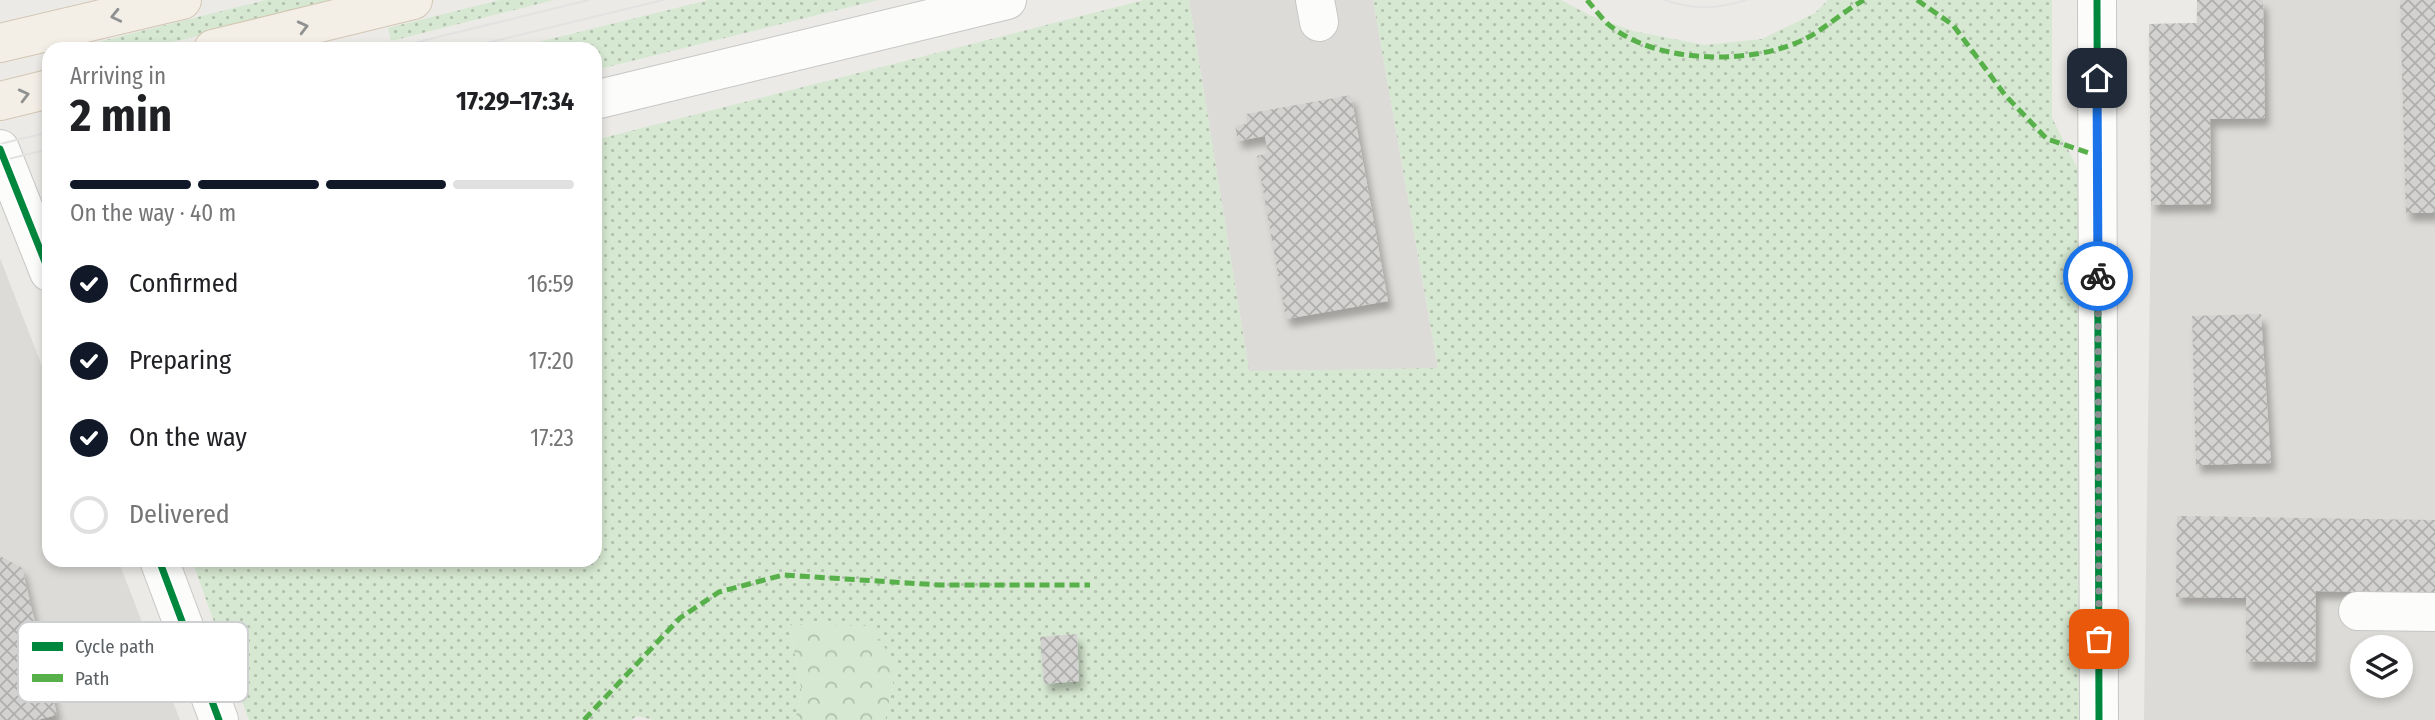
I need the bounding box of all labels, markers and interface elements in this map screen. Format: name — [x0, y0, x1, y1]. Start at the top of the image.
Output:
one-way arrow — [110, 7, 122, 22]
one-way arrow — [297, 21, 309, 35]
pin — [2067, 48, 2127, 108]
icon: home — [2078, 59, 2116, 97]
text: Arriving in — [70, 62, 166, 90]
text: 17:29–17:34 — [456, 86, 574, 117]
text: 2 min — [70, 88, 172, 143]
one-way arrow — [18, 89, 30, 103]
text: On the way · 40 m — [70, 199, 236, 227]
courier — [2063, 241, 2133, 311]
icon: bike — [2079, 257, 2117, 295]
icon: check — [70, 265, 108, 303]
text: Confirmed — [129, 268, 239, 299]
text: 16:59 — [527, 270, 574, 298]
icon: check — [70, 342, 108, 380]
text: Preparing — [129, 345, 231, 376]
text: 17:20 — [529, 347, 574, 375]
icon: check — [70, 419, 108, 457]
text: On the way — [129, 422, 247, 453]
text: 17:23 — [530, 424, 574, 452]
text: Delivered — [129, 499, 230, 530]
pin — [2069, 609, 2129, 669]
icon: bag — [2080, 620, 2118, 658]
legend — [18, 622, 248, 702]
text: Cycle path — [75, 635, 154, 658]
map controls — [2350, 635, 2413, 698]
button: layers — [2350, 635, 2413, 698]
text: Path — [75, 667, 110, 690]

